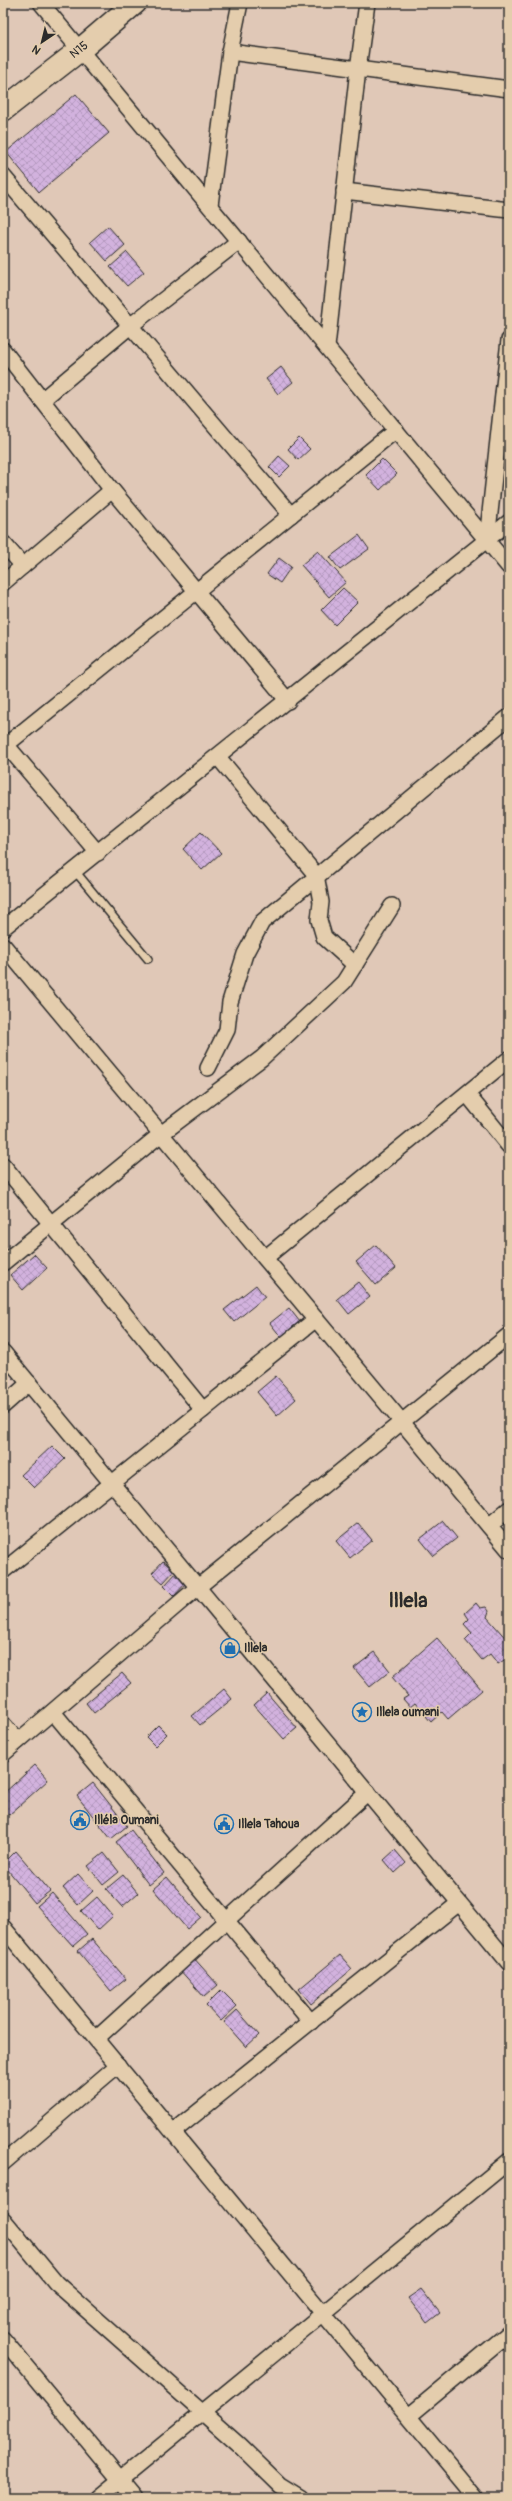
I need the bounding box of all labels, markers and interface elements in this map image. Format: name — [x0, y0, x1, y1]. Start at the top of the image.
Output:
north arrow — [22, 22, 62, 62]
street label: N15 — [67, 38, 91, 62]
text: N — [29, 42, 43, 57]
district label: Illela — [388, 1588, 428, 1613]
shop icon: Illela — [219, 1637, 241, 1659]
place label: Illela — [244, 1641, 268, 1656]
place icon: Illela oumani — [351, 1701, 373, 1723]
place label: Illela oumani — [376, 1705, 439, 1720]
public building icon: Illéla Oumani — [69, 1809, 91, 1831]
place label: Illéla Oumani — [94, 1813, 159, 1828]
public building icon: Illela Tahoua — [213, 1813, 235, 1835]
place label: Illela Tahoua — [238, 1817, 300, 1832]

